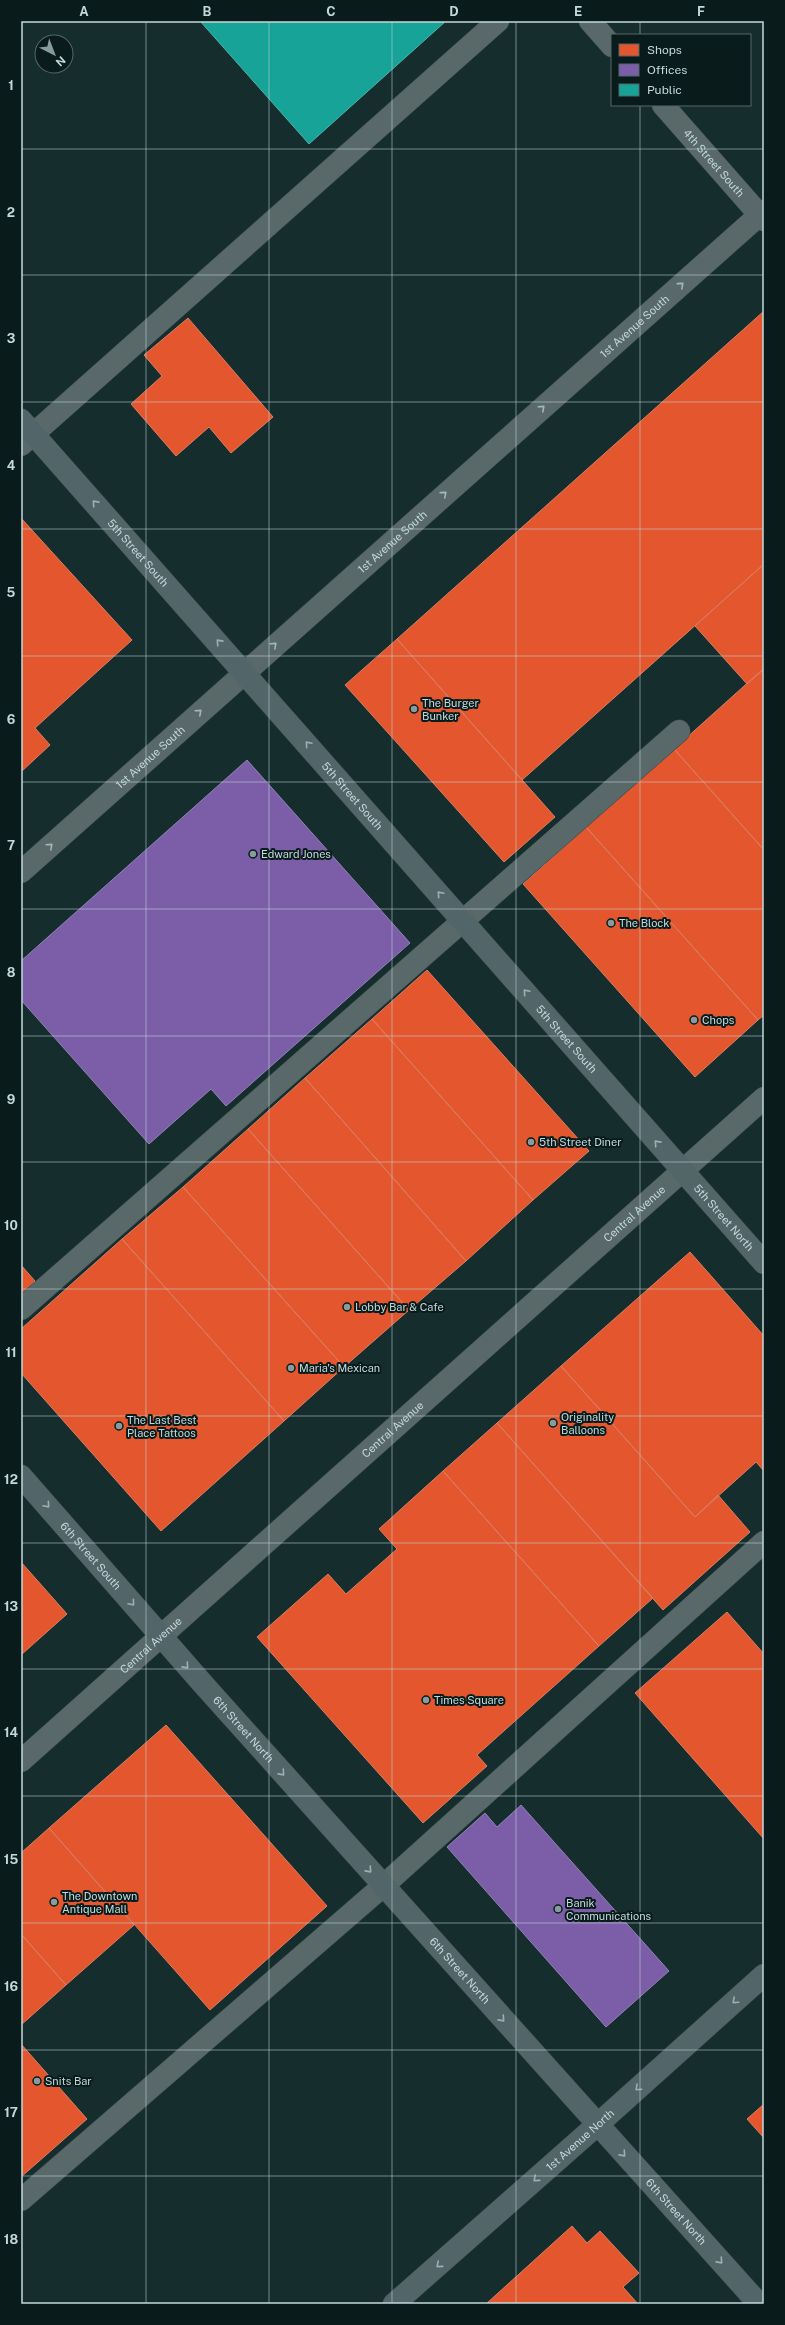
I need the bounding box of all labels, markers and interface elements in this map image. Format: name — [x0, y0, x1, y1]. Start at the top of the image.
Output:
text: A — [79, 4, 89, 19]
text: B — [203, 4, 212, 19]
text: C — [326, 4, 336, 19]
text: D — [449, 4, 459, 19]
text: E — [574, 4, 582, 19]
text: F — [697, 4, 705, 19]
north arrow — [34, 34, 74, 74]
legend — [611, 34, 751, 106]
text: Shops — [647, 43, 682, 57]
text: N — [53, 54, 68, 69]
text: Offices — [647, 63, 687, 77]
text: 1 — [8, 78, 14, 93]
text: Public — [647, 83, 682, 97]
street label: 4th Street South — [681, 127, 747, 199]
text: 2 — [7, 205, 15, 220]
one-way arrow — [676, 282, 684, 289]
street label: 1st Avenue South — [598, 293, 671, 360]
text: 3 — [7, 331, 16, 346]
one-way arrow — [537, 405, 545, 413]
text: 4 — [7, 458, 16, 473]
one-way arrow — [440, 492, 447, 499]
one-way arrow — [93, 501, 100, 508]
street label: 1st Avenue South — [355, 508, 429, 575]
street label: 5th Street South — [105, 517, 171, 589]
text: 5 — [7, 585, 16, 600]
one-way arrow — [216, 640, 223, 647]
one-way arrow — [269, 643, 277, 650]
place label: The Burger Bunker — [422, 697, 479, 722]
marker: The Burger Bunker — [409, 704, 419, 714]
one-way arrow — [194, 710, 201, 717]
text: 6 — [7, 712, 16, 727]
street label: 1st Avenue South — [113, 723, 187, 791]
one-way arrow — [306, 741, 313, 749]
street label: 5th Street South — [319, 760, 385, 832]
text: 7 — [7, 838, 15, 853]
one-way arrow — [45, 843, 53, 851]
place label: Edward Jones — [261, 848, 331, 860]
marker: Edward Jones — [248, 849, 258, 859]
one-way arrow — [438, 892, 445, 899]
place label: The Block — [619, 917, 669, 929]
marker: The Block — [606, 918, 616, 928]
text: 8 — [7, 965, 16, 980]
one-way arrow — [523, 989, 530, 997]
street label: 5th Street South — [534, 1003, 599, 1075]
place label: Chops — [702, 1014, 735, 1026]
marker: Chops — [689, 1015, 699, 1025]
text: 9 — [7, 1092, 15, 1107]
place label: 5th Street Diner — [539, 1136, 621, 1148]
marker: 5th Street Diner — [526, 1137, 536, 1147]
one-way arrow — [655, 1140, 662, 1147]
street label: 5th Street North — [691, 1182, 756, 1253]
street label: Central Avenue — [601, 1183, 668, 1244]
text: 10 — [4, 1218, 18, 1233]
place label: Lobby Bar & Cafe — [355, 1301, 444, 1313]
marker: Lobby Bar & Cafe — [342, 1302, 352, 1312]
text: 11 — [5, 1345, 17, 1360]
place label: Maria's Mexican — [299, 1362, 380, 1374]
marker: Maria's Mexican — [286, 1363, 296, 1373]
street label: Central Avenue — [359, 1399, 426, 1460]
place label: Originality Balloons — [561, 1411, 614, 1436]
place label: The Last Best Place Tattoos — [127, 1414, 197, 1439]
marker: Originality Balloons — [548, 1418, 558, 1428]
marker: The Last Best Place Tattoos — [114, 1421, 124, 1431]
text: 12 — [4, 1472, 18, 1487]
one-way arrow — [42, 1500, 49, 1508]
street label: 6th Street South — [58, 1520, 124, 1592]
text: 13 — [4, 1599, 18, 1614]
one-way arrow — [127, 1599, 134, 1606]
street label: Central Avenue — [118, 1615, 184, 1676]
one-way arrow — [182, 1661, 189, 1668]
street label: 6th Street North — [211, 1694, 276, 1764]
place label: Times Square — [434, 1694, 504, 1706]
marker: Times Square — [421, 1695, 431, 1705]
text: 14 — [4, 1725, 19, 1740]
one-way arrow — [277, 1768, 285, 1776]
text: 15 — [4, 1852, 18, 1867]
one-way arrow — [364, 1865, 372, 1873]
place label: The Downtown Antique Mall — [62, 1890, 137, 1915]
marker: The Downtown Antique Mall — [49, 1897, 59, 1907]
place label: Banik Communications — [566, 1897, 652, 1922]
marker: Banik Communications — [553, 1904, 563, 1914]
street label: 6th Street North — [427, 1935, 492, 2006]
text: 16 — [4, 1979, 18, 1994]
one-way arrow — [732, 1996, 740, 2003]
one-way arrow — [498, 2014, 505, 2022]
place label: Snits Bar — [45, 2075, 92, 2087]
marker: Snits Bar — [32, 2076, 42, 2086]
one-way arrow — [636, 2083, 643, 2090]
text: 17 — [4, 2105, 18, 2120]
street label: 1st Avenue North — [544, 2107, 616, 2173]
one-way arrow — [619, 2150, 626, 2157]
one-way arrow — [534, 2174, 541, 2181]
street label: 6th Street North — [644, 2176, 709, 2247]
text: 18 — [4, 2232, 18, 2247]
one-way arrow — [715, 2256, 723, 2264]
one-way arrow — [436, 2260, 443, 2267]

